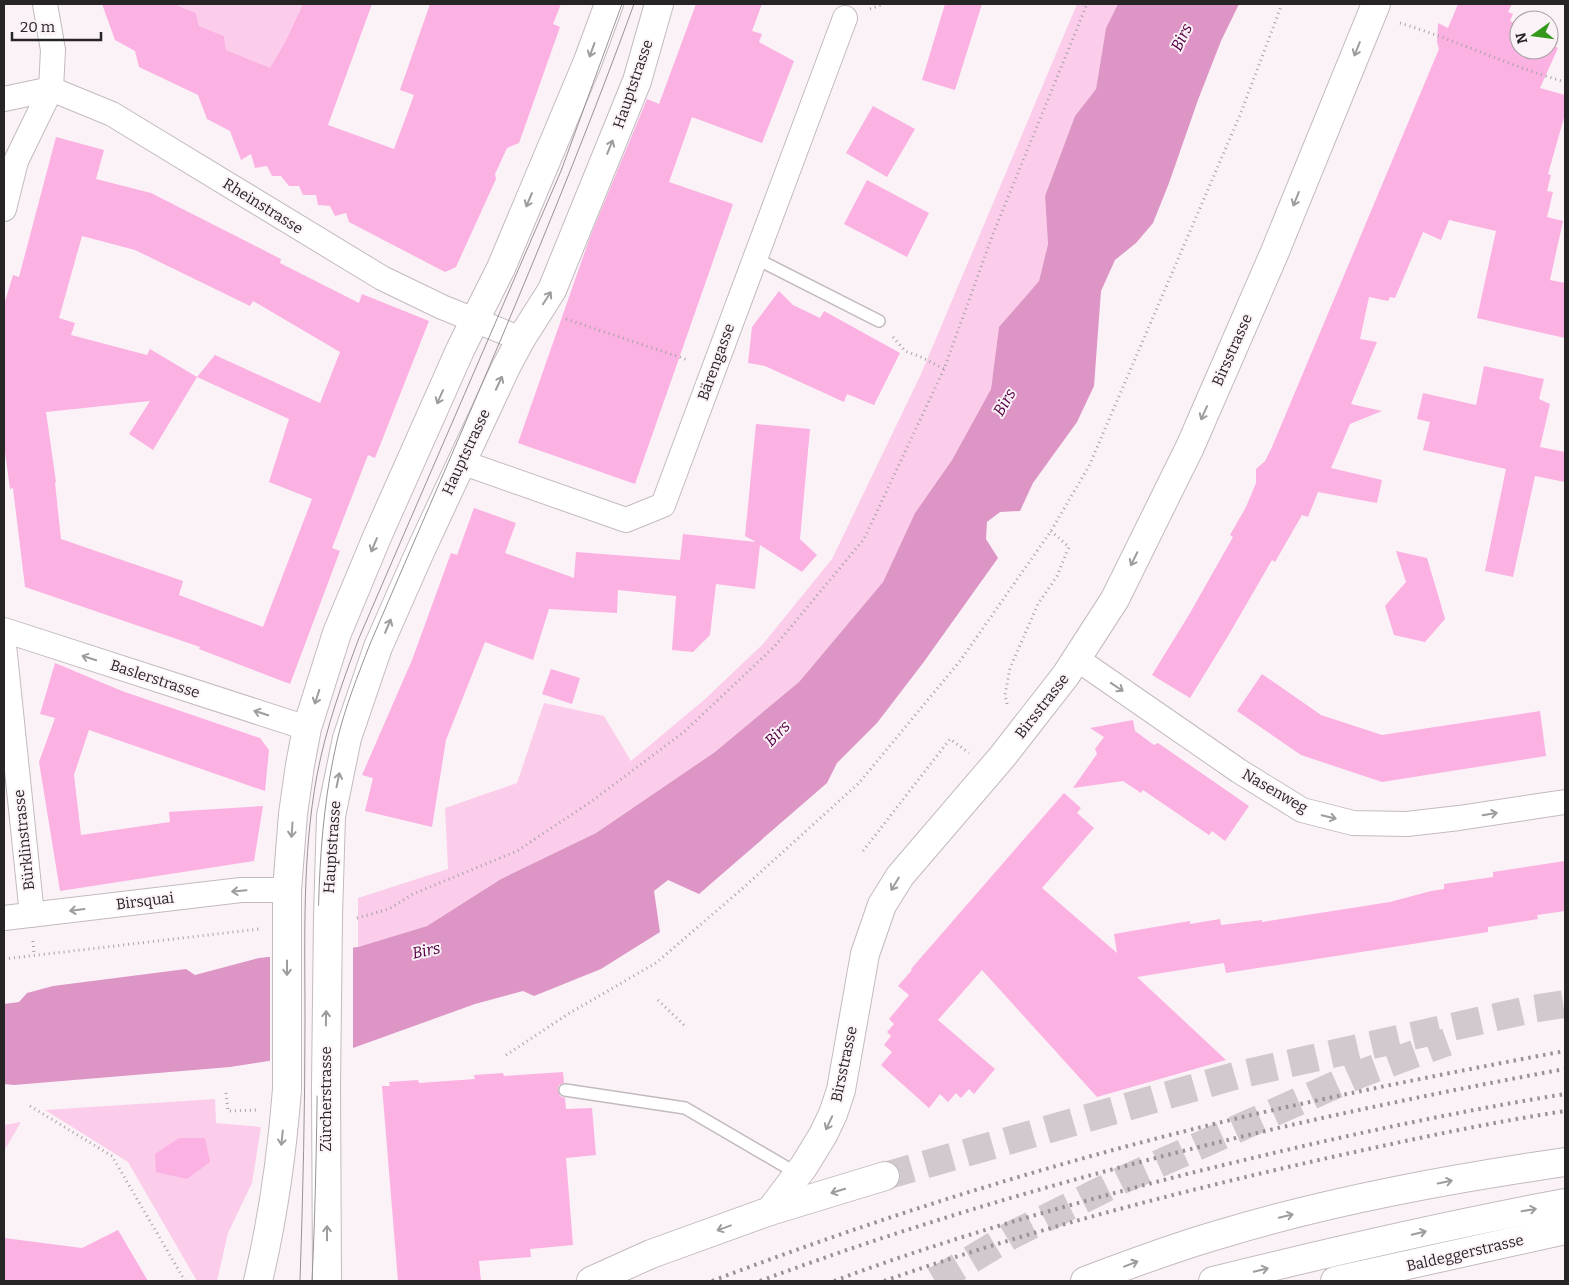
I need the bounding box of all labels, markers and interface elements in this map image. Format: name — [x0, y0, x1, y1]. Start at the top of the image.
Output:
scale bar — [12, 10, 101, 42]
north arrow — [1509, 10, 1559, 60]
text: 20 m — [20, 18, 56, 36]
water label: Birs — [1167, 20, 1196, 54]
text: N — [1512, 31, 1531, 45]
street label: Hauptstrasse — [609, 37, 657, 131]
one-way arrow — [587, 41, 596, 57]
one-way arrow — [1352, 41, 1361, 56]
one-way arrow — [606, 140, 615, 155]
street label: Rheinstrasse — [220, 174, 306, 238]
one-way arrow — [1291, 191, 1300, 206]
one-way arrow — [524, 192, 533, 207]
one-way arrow — [543, 291, 553, 305]
street label: Birsstrasse — [1208, 311, 1256, 389]
street label: Bärengasse — [694, 321, 738, 403]
one-way arrow — [494, 376, 504, 391]
water label: Birs — [989, 385, 1020, 419]
one-way arrow — [434, 389, 444, 404]
one-way arrow — [1199, 405, 1209, 420]
street label: Hauptstrasse — [438, 406, 494, 498]
one-way arrow — [368, 537, 378, 552]
one-way arrow — [1129, 552, 1139, 567]
one-way arrow — [383, 619, 393, 634]
one-way arrow — [82, 652, 98, 662]
street label: Baslerstrasse — [108, 656, 202, 702]
street label: Birsstrasse — [1011, 670, 1073, 742]
one-way arrow — [1110, 682, 1124, 692]
one-way arrow — [311, 689, 321, 705]
one-way arrow — [253, 707, 269, 717]
water label: Birs — [761, 716, 794, 750]
street label: Nasenweg — [1239, 765, 1311, 817]
one-way arrow — [334, 773, 344, 789]
street label: Bürklinstrasse — [10, 789, 38, 891]
street label: Hauptstrasse — [320, 800, 344, 894]
one-way arrow — [1482, 808, 1498, 818]
one-way arrow — [1320, 813, 1336, 822]
one-way arrow — [287, 822, 296, 838]
one-way arrow — [890, 876, 900, 890]
one-way arrow — [231, 886, 247, 895]
street label: Birsquai — [115, 888, 175, 913]
one-way arrow — [70, 905, 86, 915]
water label: Birs — [410, 938, 442, 963]
one-way arrow — [282, 959, 292, 975]
one-way arrow — [322, 1011, 331, 1027]
street label: Birsstrasse — [827, 1024, 861, 1104]
street label: Zürcherstrasse — [317, 1046, 335, 1152]
one-way arrow — [824, 1115, 834, 1130]
one-way arrow — [277, 1129, 287, 1145]
one-way arrow — [1437, 1177, 1453, 1187]
one-way arrow — [831, 1186, 847, 1196]
one-way arrow — [1520, 1205, 1536, 1215]
one-way arrow — [1278, 1211, 1294, 1221]
one-way arrow — [717, 1224, 732, 1233]
one-way arrow — [322, 1225, 332, 1241]
one-way arrow — [1411, 1228, 1427, 1237]
street label: Baldeggerstrasse — [1405, 1231, 1525, 1275]
one-way arrow — [1123, 1258, 1138, 1268]
one-way arrow — [1252, 1264, 1268, 1274]

